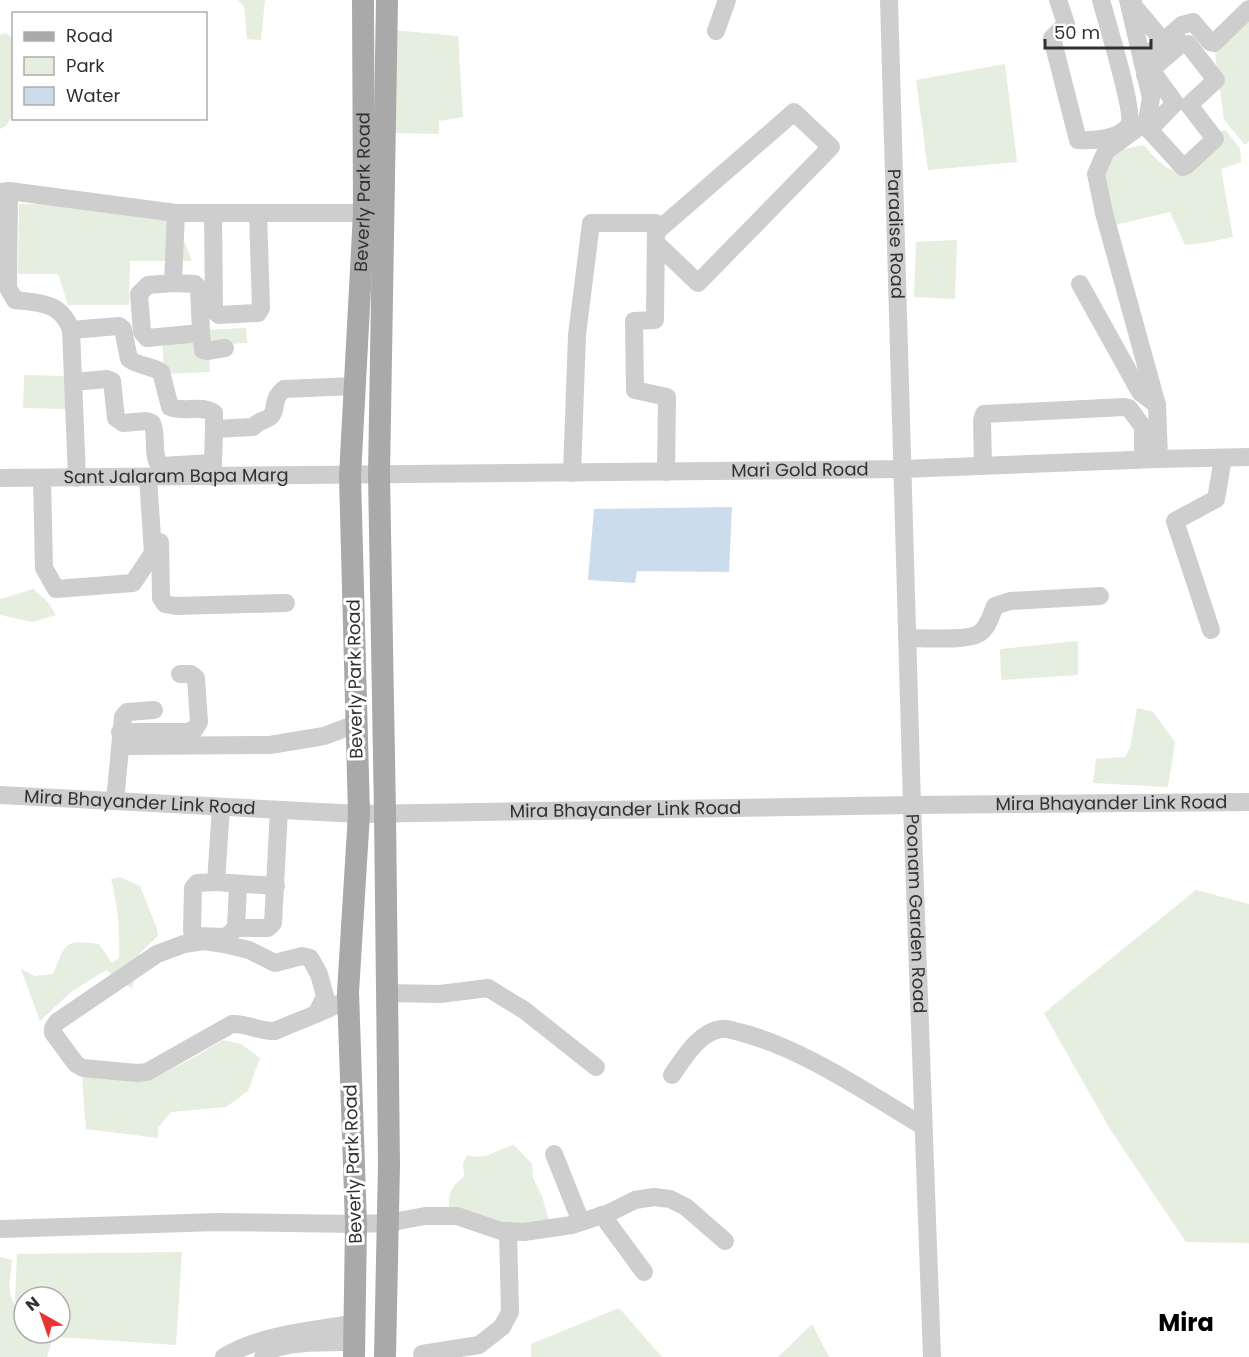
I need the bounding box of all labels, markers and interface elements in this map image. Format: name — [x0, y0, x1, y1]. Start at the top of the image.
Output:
legend — [12, 12, 207, 120]
scale bar — [1045, 12, 1152, 50]
text: 50 m — [1054, 20, 1100, 45]
text: Road — [66, 23, 113, 48]
text: Park — [66, 53, 105, 78]
text: Water — [66, 83, 120, 108]
street label: Beverly Park Road — [348, 112, 376, 272]
street label: Paradise Road — [882, 168, 911, 299]
street label: Mari Gold Road — [731, 456, 869, 483]
street label: Sant Jalaram Bapa Marg — [63, 462, 289, 489]
street label: Beverly Park Road — [341, 599, 368, 759]
street label: Mira Bhayander Link Road — [23, 783, 256, 821]
street label: Mira Bhayander Link Road — [995, 789, 1227, 816]
street label: Mira Bhayander Link Road — [509, 795, 742, 824]
street label: Poonam Garden Road — [900, 813, 933, 1014]
street label: Beverly Park Road — [337, 1084, 368, 1244]
north arrow — [12, 1285, 72, 1345]
text: N — [21, 1291, 45, 1317]
district label: Mira — [1158, 1306, 1214, 1339]

